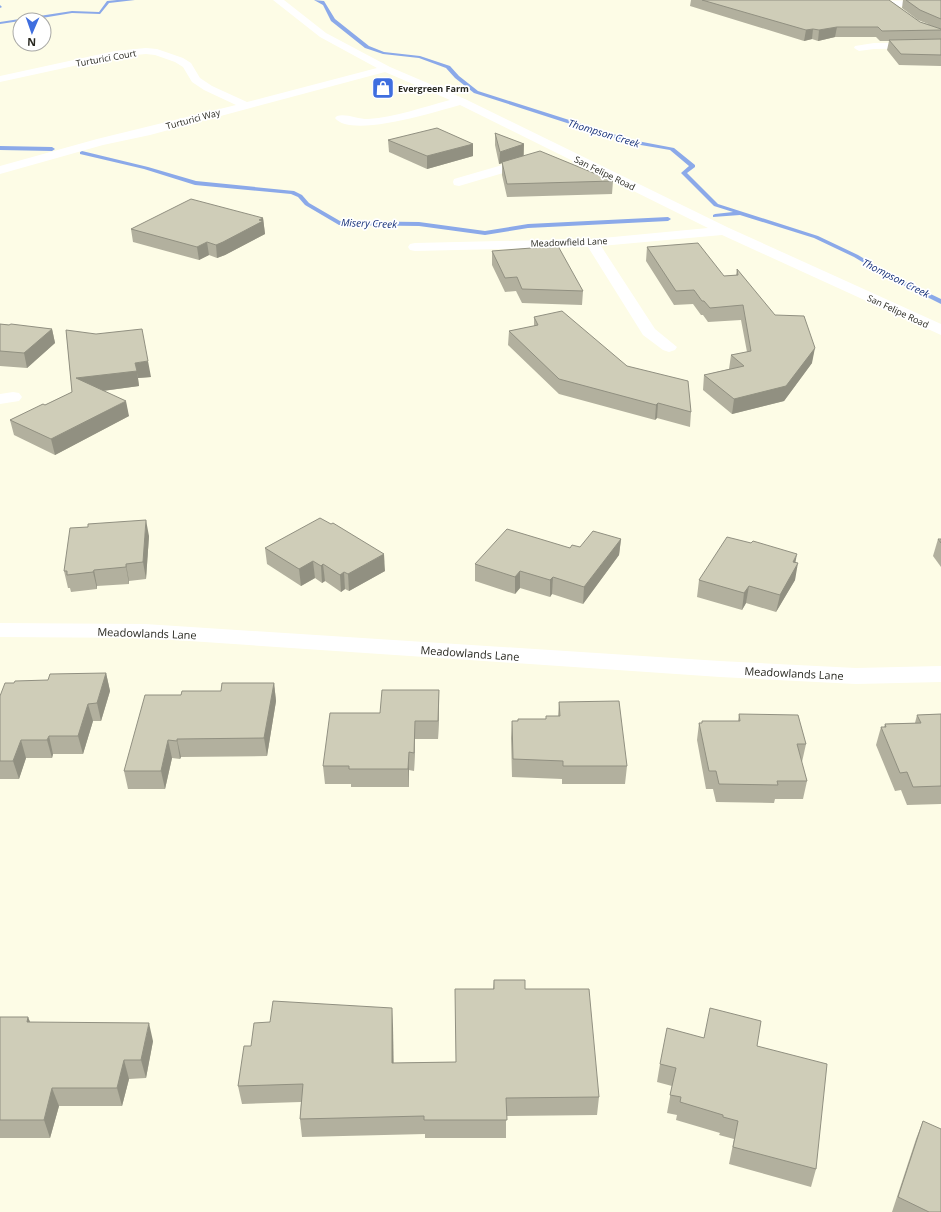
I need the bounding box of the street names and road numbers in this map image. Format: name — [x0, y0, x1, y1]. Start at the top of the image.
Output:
street label: Turturici Court — [75, 46, 137, 70]
street label: Turturici Way — [164, 105, 222, 132]
street label: San Felipe Road — [572, 153, 638, 193]
street label: Meadowfield Lane — [530, 234, 608, 250]
street label: San Felipe Road — [865, 291, 931, 331]
street label: Meadowlands Lane — [97, 624, 197, 642]
street label: Meadowlands Lane — [420, 642, 520, 664]
street label: Meadowlands Lane — [744, 663, 844, 683]

